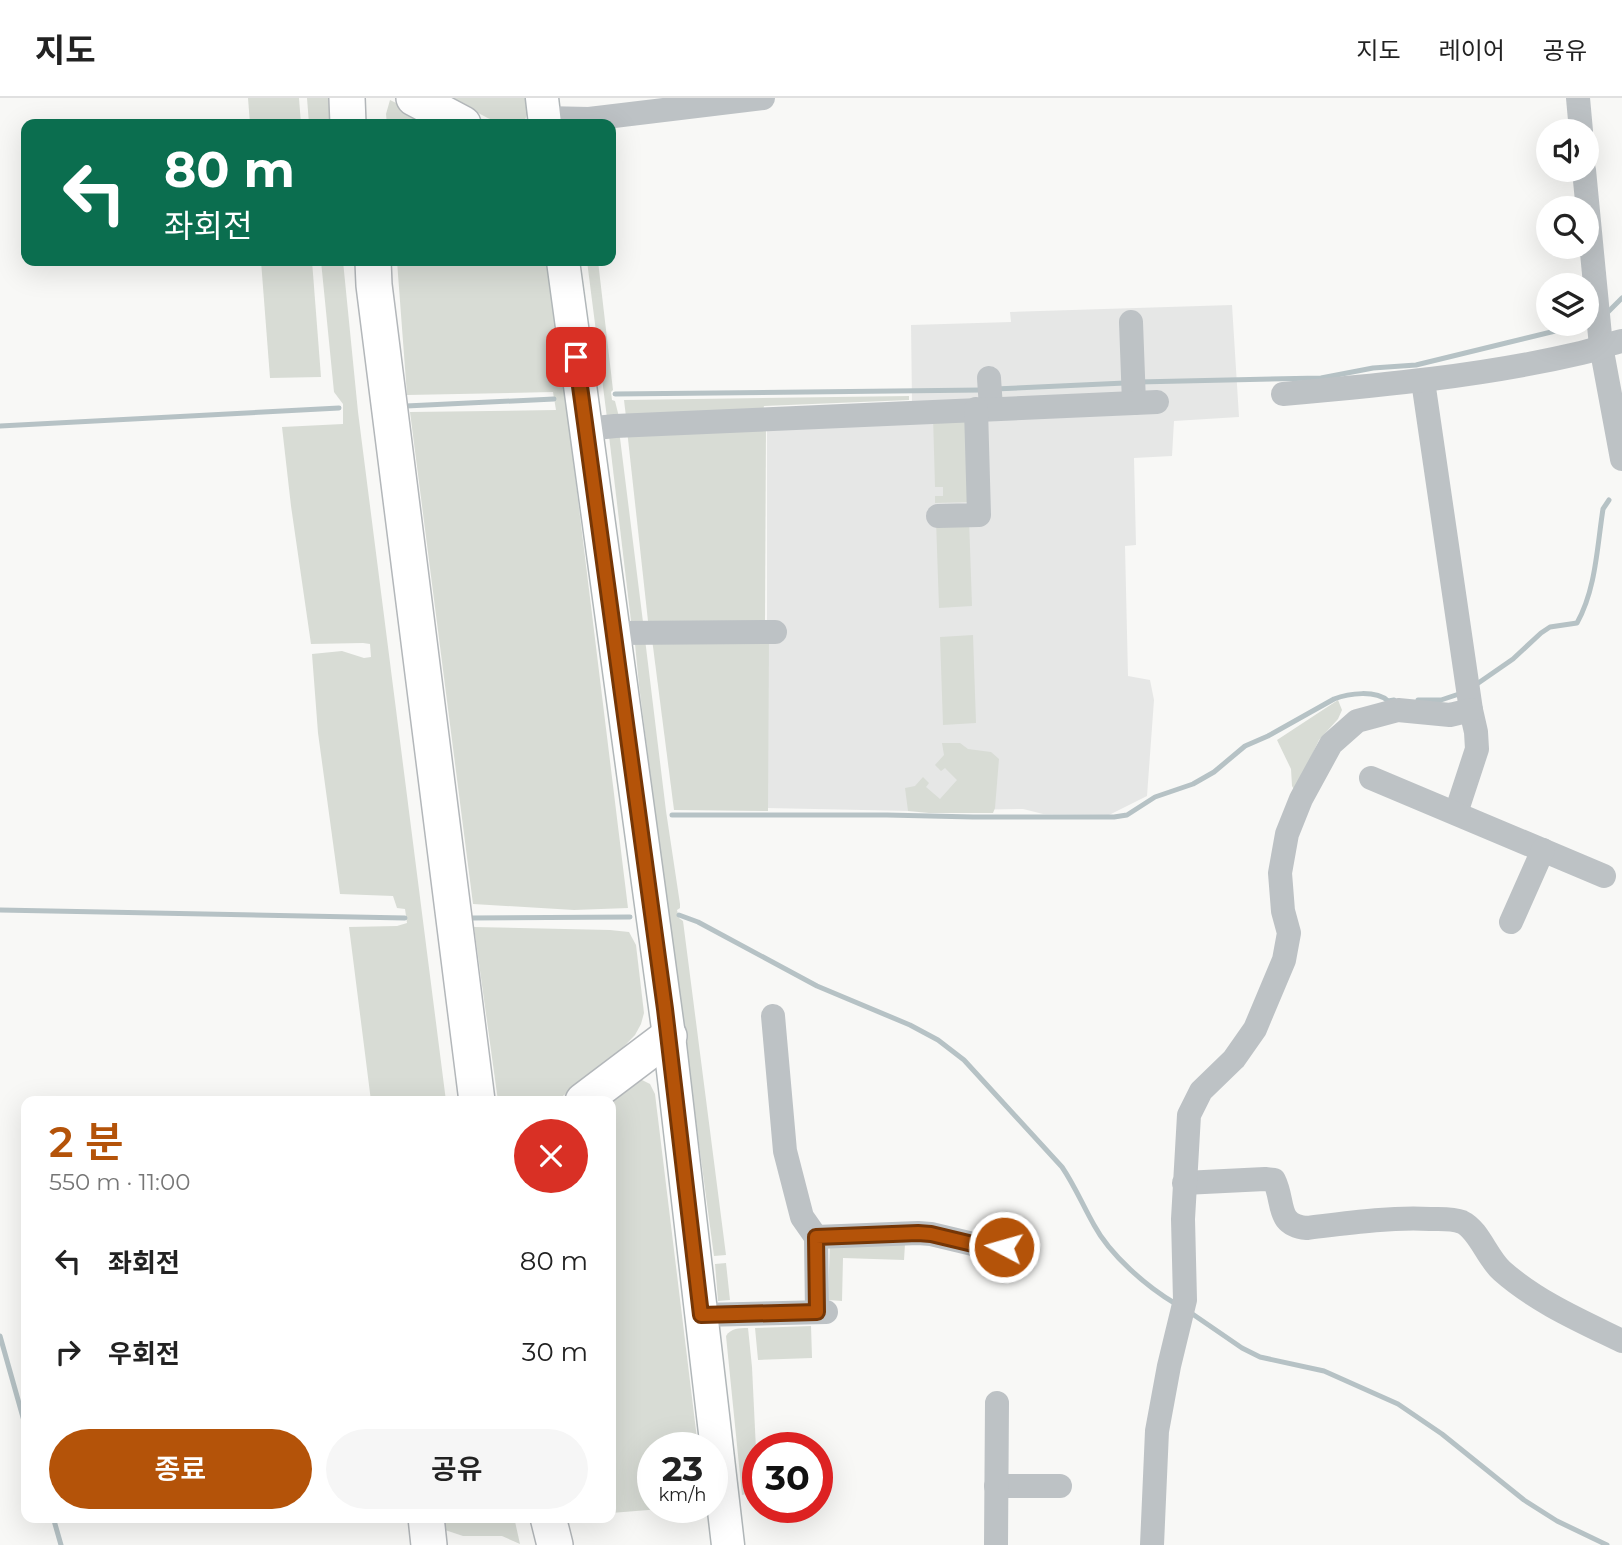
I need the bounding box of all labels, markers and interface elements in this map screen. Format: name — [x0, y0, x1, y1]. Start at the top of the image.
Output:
text: 지도 — [35, 30, 96, 70]
text: 지도 — [1356, 36, 1401, 65]
text: 레이어 — [1439, 36, 1505, 65]
text: 공유 — [1543, 36, 1587, 65]
map controls — [1536, 119, 1599, 336]
button: sound — [1536, 119, 1599, 182]
text: 80 m — [164, 140, 295, 199]
icon: left — [49, 147, 140, 238]
button: search — [1536, 196, 1599, 259]
text: 좌회전 — [164, 206, 252, 245]
button: layers — [1536, 273, 1599, 336]
pin — [546, 327, 606, 387]
icon: arrive — [557, 338, 595, 376]
text: 2 분 — [49, 1116, 124, 1168]
button: close — [514, 1119, 588, 1193]
text: 550 m · 11:00 — [49, 1168, 190, 1196]
position arrow — [967, 1210, 1041, 1284]
icon: left — [49, 1242, 87, 1280]
text: 80 m — [520, 1245, 588, 1277]
text: 좌회전 — [108, 1247, 180, 1279]
icon: right — [49, 1333, 87, 1371]
text: 30 m — [522, 1336, 588, 1368]
text: 우회전 — [108, 1338, 180, 1370]
button: 종료 — [49, 1429, 312, 1509]
button: 공유 — [326, 1429, 588, 1509]
speed limit sign: 30 — [742, 1432, 833, 1523]
text: 23 — [662, 1447, 703, 1490]
text: km/h — [658, 1484, 707, 1506]

